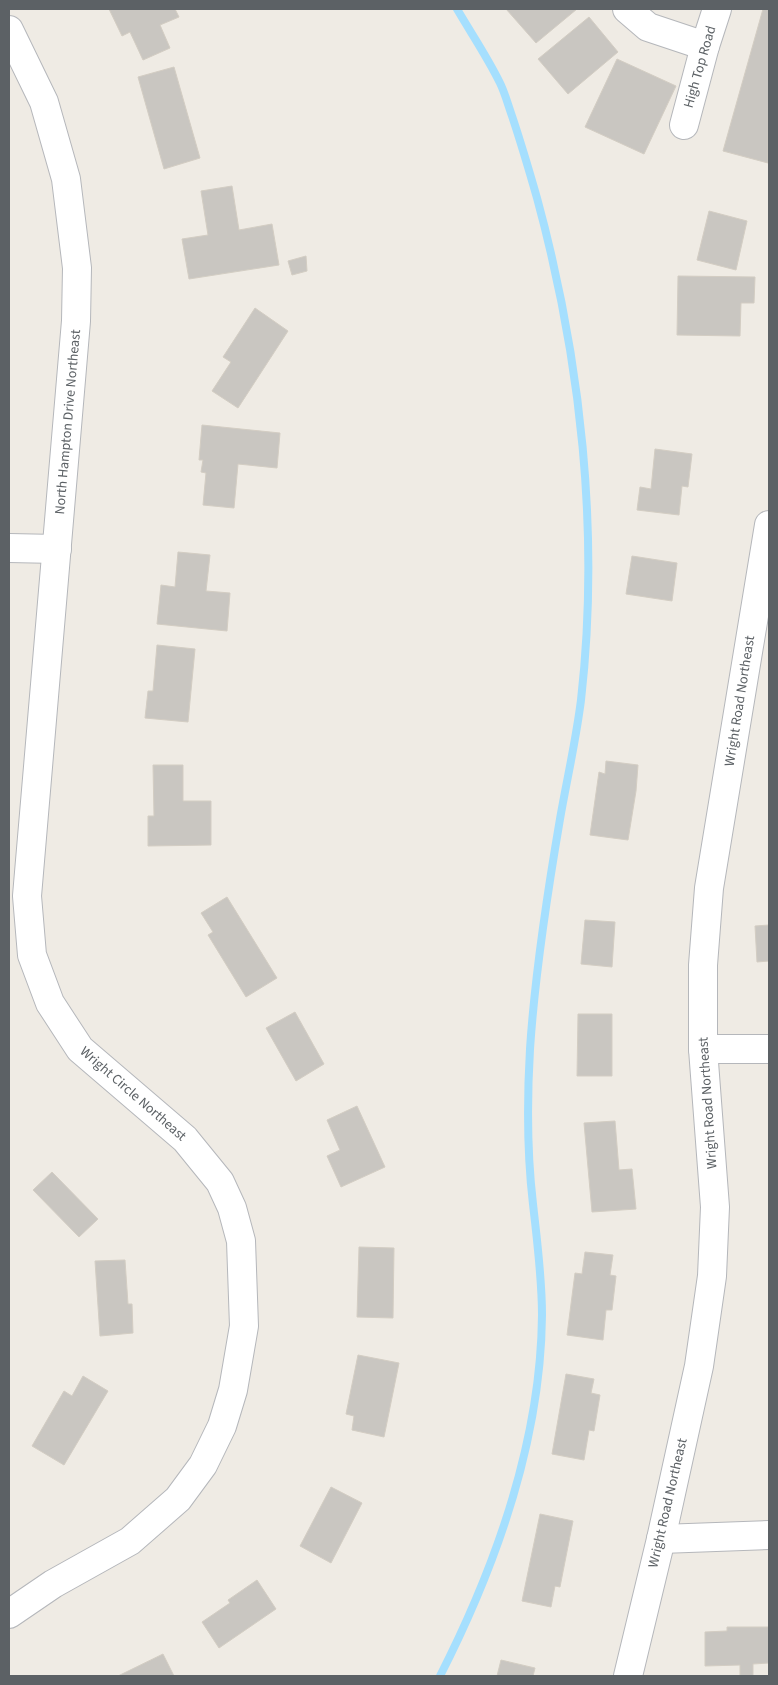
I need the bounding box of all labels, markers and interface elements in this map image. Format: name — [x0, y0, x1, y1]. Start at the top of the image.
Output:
street label: High Top Road — [679, 23, 721, 111]
street label: North Hampton Drive Northeast — [50, 328, 86, 515]
street label: Wright Road Northeast — [720, 634, 760, 768]
street label: Wright Road Northeast — [693, 1036, 723, 1170]
street label: Wright Circle Northeast — [75, 1042, 191, 1146]
street label: Wright Road Northeast — [643, 1436, 693, 1570]

